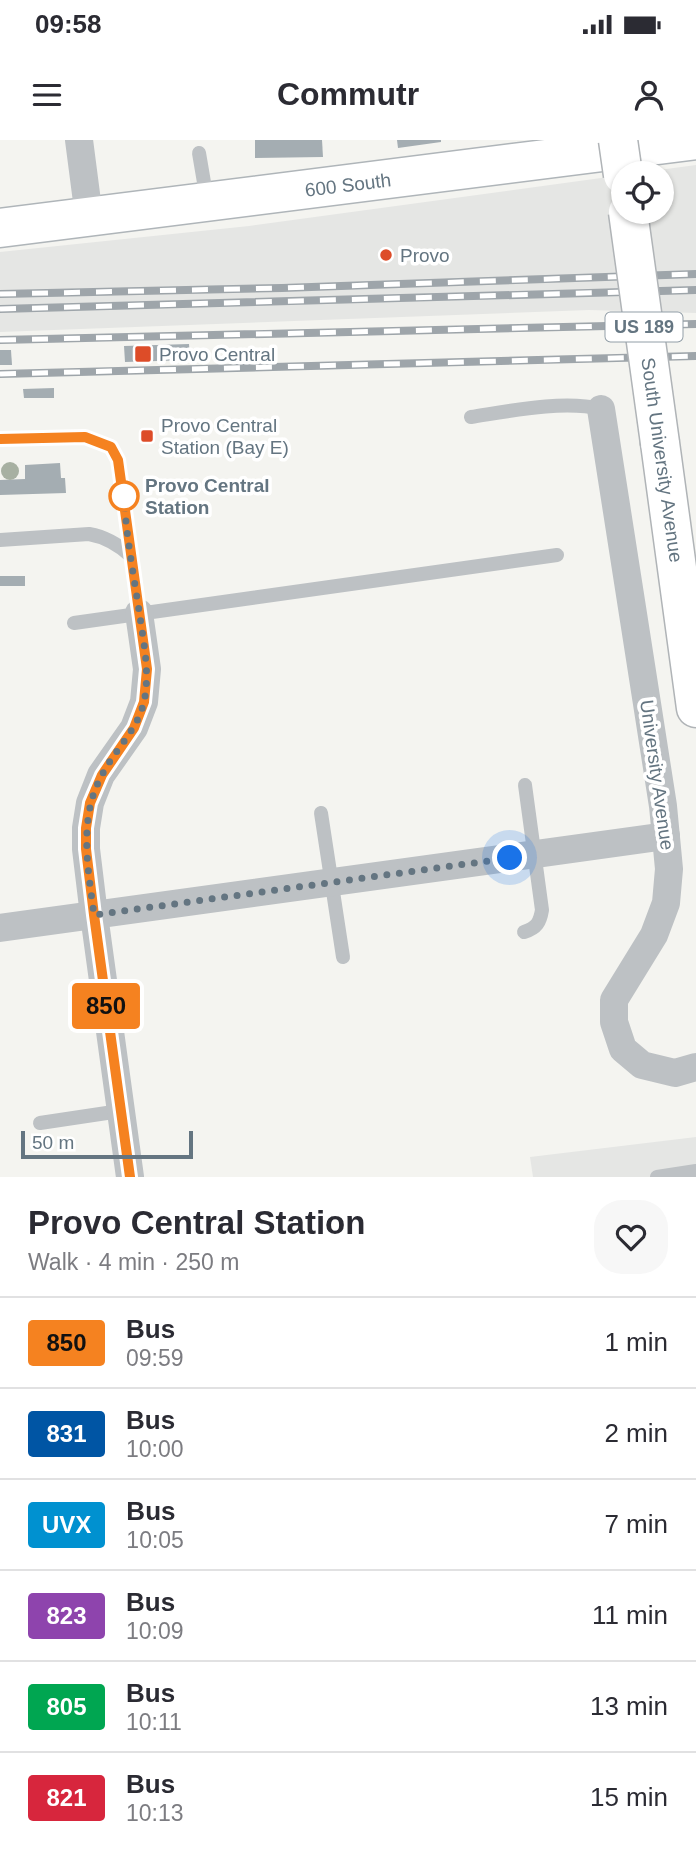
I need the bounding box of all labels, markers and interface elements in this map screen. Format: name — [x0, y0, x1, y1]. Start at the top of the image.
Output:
text: 09:58 — [35, 9, 102, 39]
icon: menu — [28, 76, 66, 114]
text: Commutr — [277, 76, 419, 112]
icon: person — [630, 76, 668, 114]
map controls — [611, 161, 674, 224]
button: locate — [611, 161, 674, 224]
street label: 600 South — [304, 169, 392, 201]
place label: Provo — [400, 245, 450, 266]
marker: Provo — [378, 247, 394, 263]
road number: US 189 — [606, 312, 682, 342]
marker: Provo Central — [133, 344, 153, 364]
place label: Provo Central — [159, 344, 275, 365]
street label: South University Avenue — [637, 356, 687, 564]
place label: Provo Central Station (Bay E) — [161, 415, 289, 458]
marker: Provo Central Station (Bay E) — [139, 428, 155, 444]
place label: Provo Central Station — [145, 475, 270, 518]
marker: Provo Central Station — [109, 481, 139, 511]
street label: University Avenue — [636, 698, 678, 852]
your location — [492, 840, 527, 875]
line badge: 850 — [66, 983, 146, 1029]
text: 850 — [86, 992, 126, 1019]
scale bar — [21, 1128, 192, 1160]
text: 50 m — [32, 1132, 74, 1153]
button: heart — [594, 1200, 668, 1274]
text: Provo Central Station — [28, 1204, 365, 1241]
text: Walk · 4 min · 250 m — [28, 1249, 239, 1275]
text: Bus — [126, 1314, 175, 1344]
text: 1 min — [604, 1327, 668, 1357]
text: 850 — [46, 1329, 87, 1356]
text: 09:59 — [126, 1345, 184, 1371]
text: Bus — [126, 1405, 175, 1435]
text: 2 min — [604, 1418, 668, 1448]
text: 831 — [46, 1420, 87, 1447]
text: 10:00 — [126, 1436, 184, 1462]
text: Bus — [126, 1496, 175, 1526]
text: 7 min — [604, 1509, 668, 1539]
text: UVX — [42, 1511, 91, 1538]
text: 10:05 — [126, 1527, 184, 1553]
text: Bus — [126, 1587, 175, 1617]
text: 11 min — [592, 1600, 668, 1630]
text: 823 — [46, 1602, 87, 1629]
text: 10:09 — [126, 1618, 184, 1644]
text: Bus — [126, 1678, 175, 1708]
text: 13 min — [590, 1691, 668, 1721]
text: 805 — [46, 1693, 87, 1720]
text: 10:11 — [126, 1709, 182, 1735]
text: Bus — [126, 1769, 175, 1799]
text: 15 min — [590, 1782, 668, 1812]
text: 821 — [46, 1784, 87, 1811]
text: 10:13 — [126, 1800, 184, 1826]

